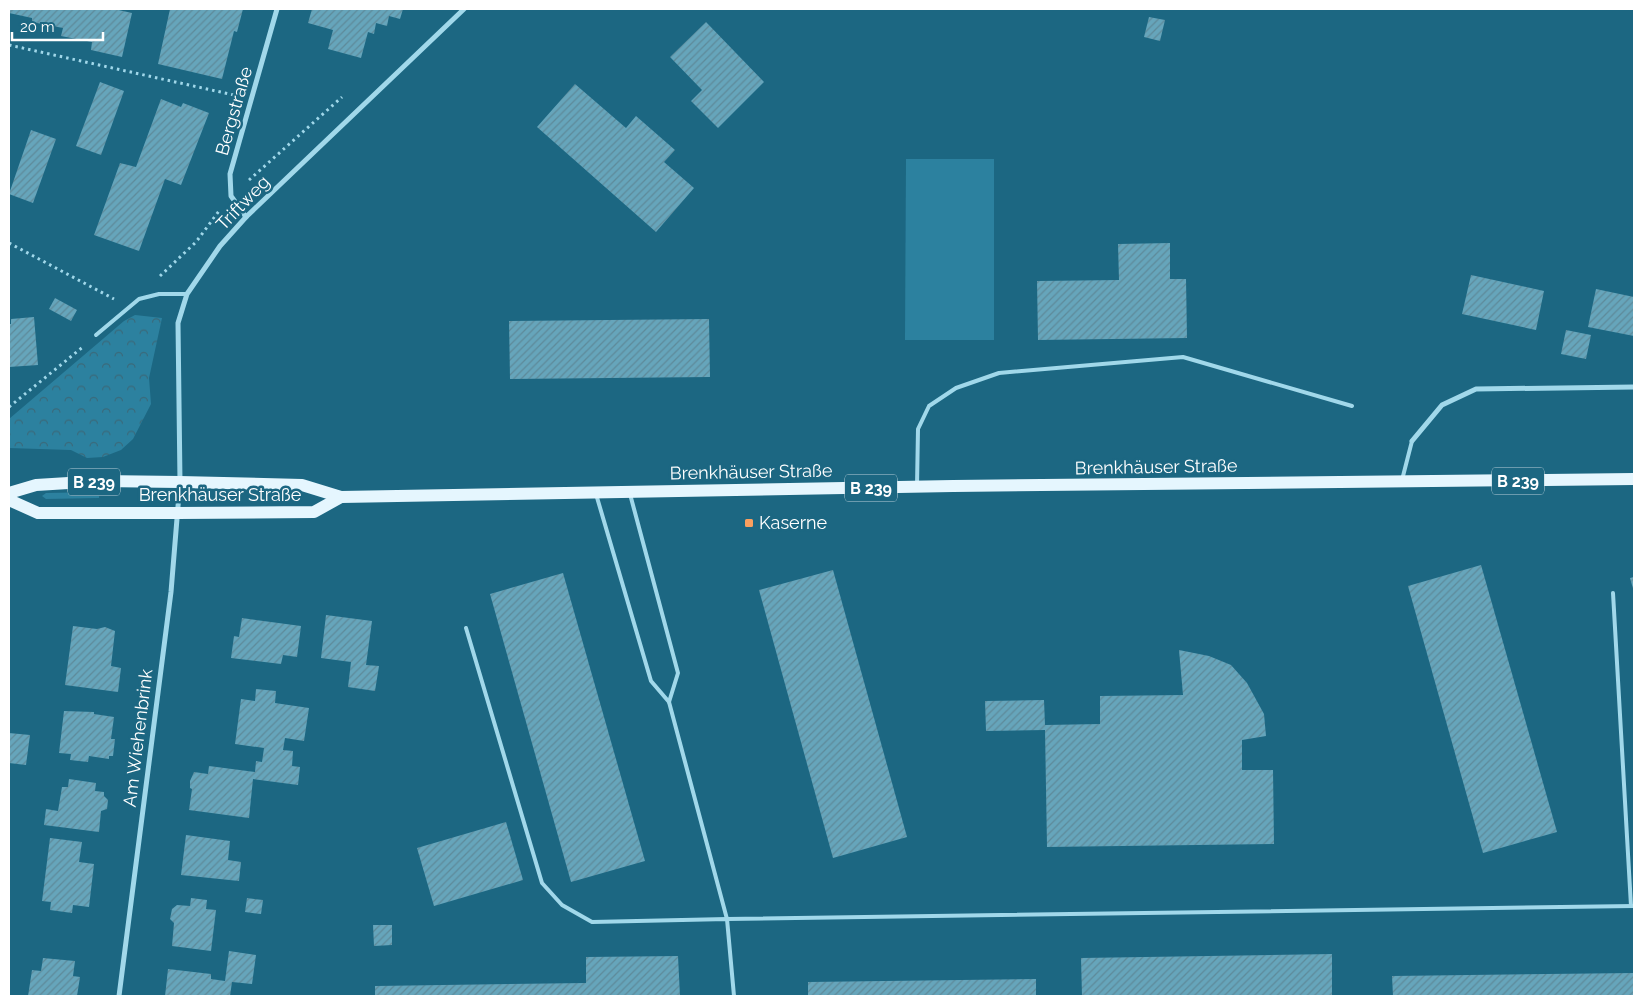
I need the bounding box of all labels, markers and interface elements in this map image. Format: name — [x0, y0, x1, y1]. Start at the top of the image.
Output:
scale bar — [12, 10, 104, 42]
text: 20 m — [20, 18, 55, 36]
street label: Bergstraße — [211, 64, 256, 158]
street label: Triftweg — [212, 171, 274, 234]
street label: Brenkhäuser Straße — [1074, 455, 1238, 478]
street label: Brenkhäuser Straße — [669, 460, 833, 483]
road number: B 239 — [68, 468, 120, 496]
road number: B 239 — [1492, 468, 1544, 494]
road number: B 239 — [845, 474, 897, 502]
street label: Brenkhäuser Straße — [139, 484, 302, 505]
place label: Kaserne — [759, 512, 827, 533]
marker: Kaserne — [743, 517, 755, 529]
street label: Am Wiehenbrink — [119, 667, 156, 808]

